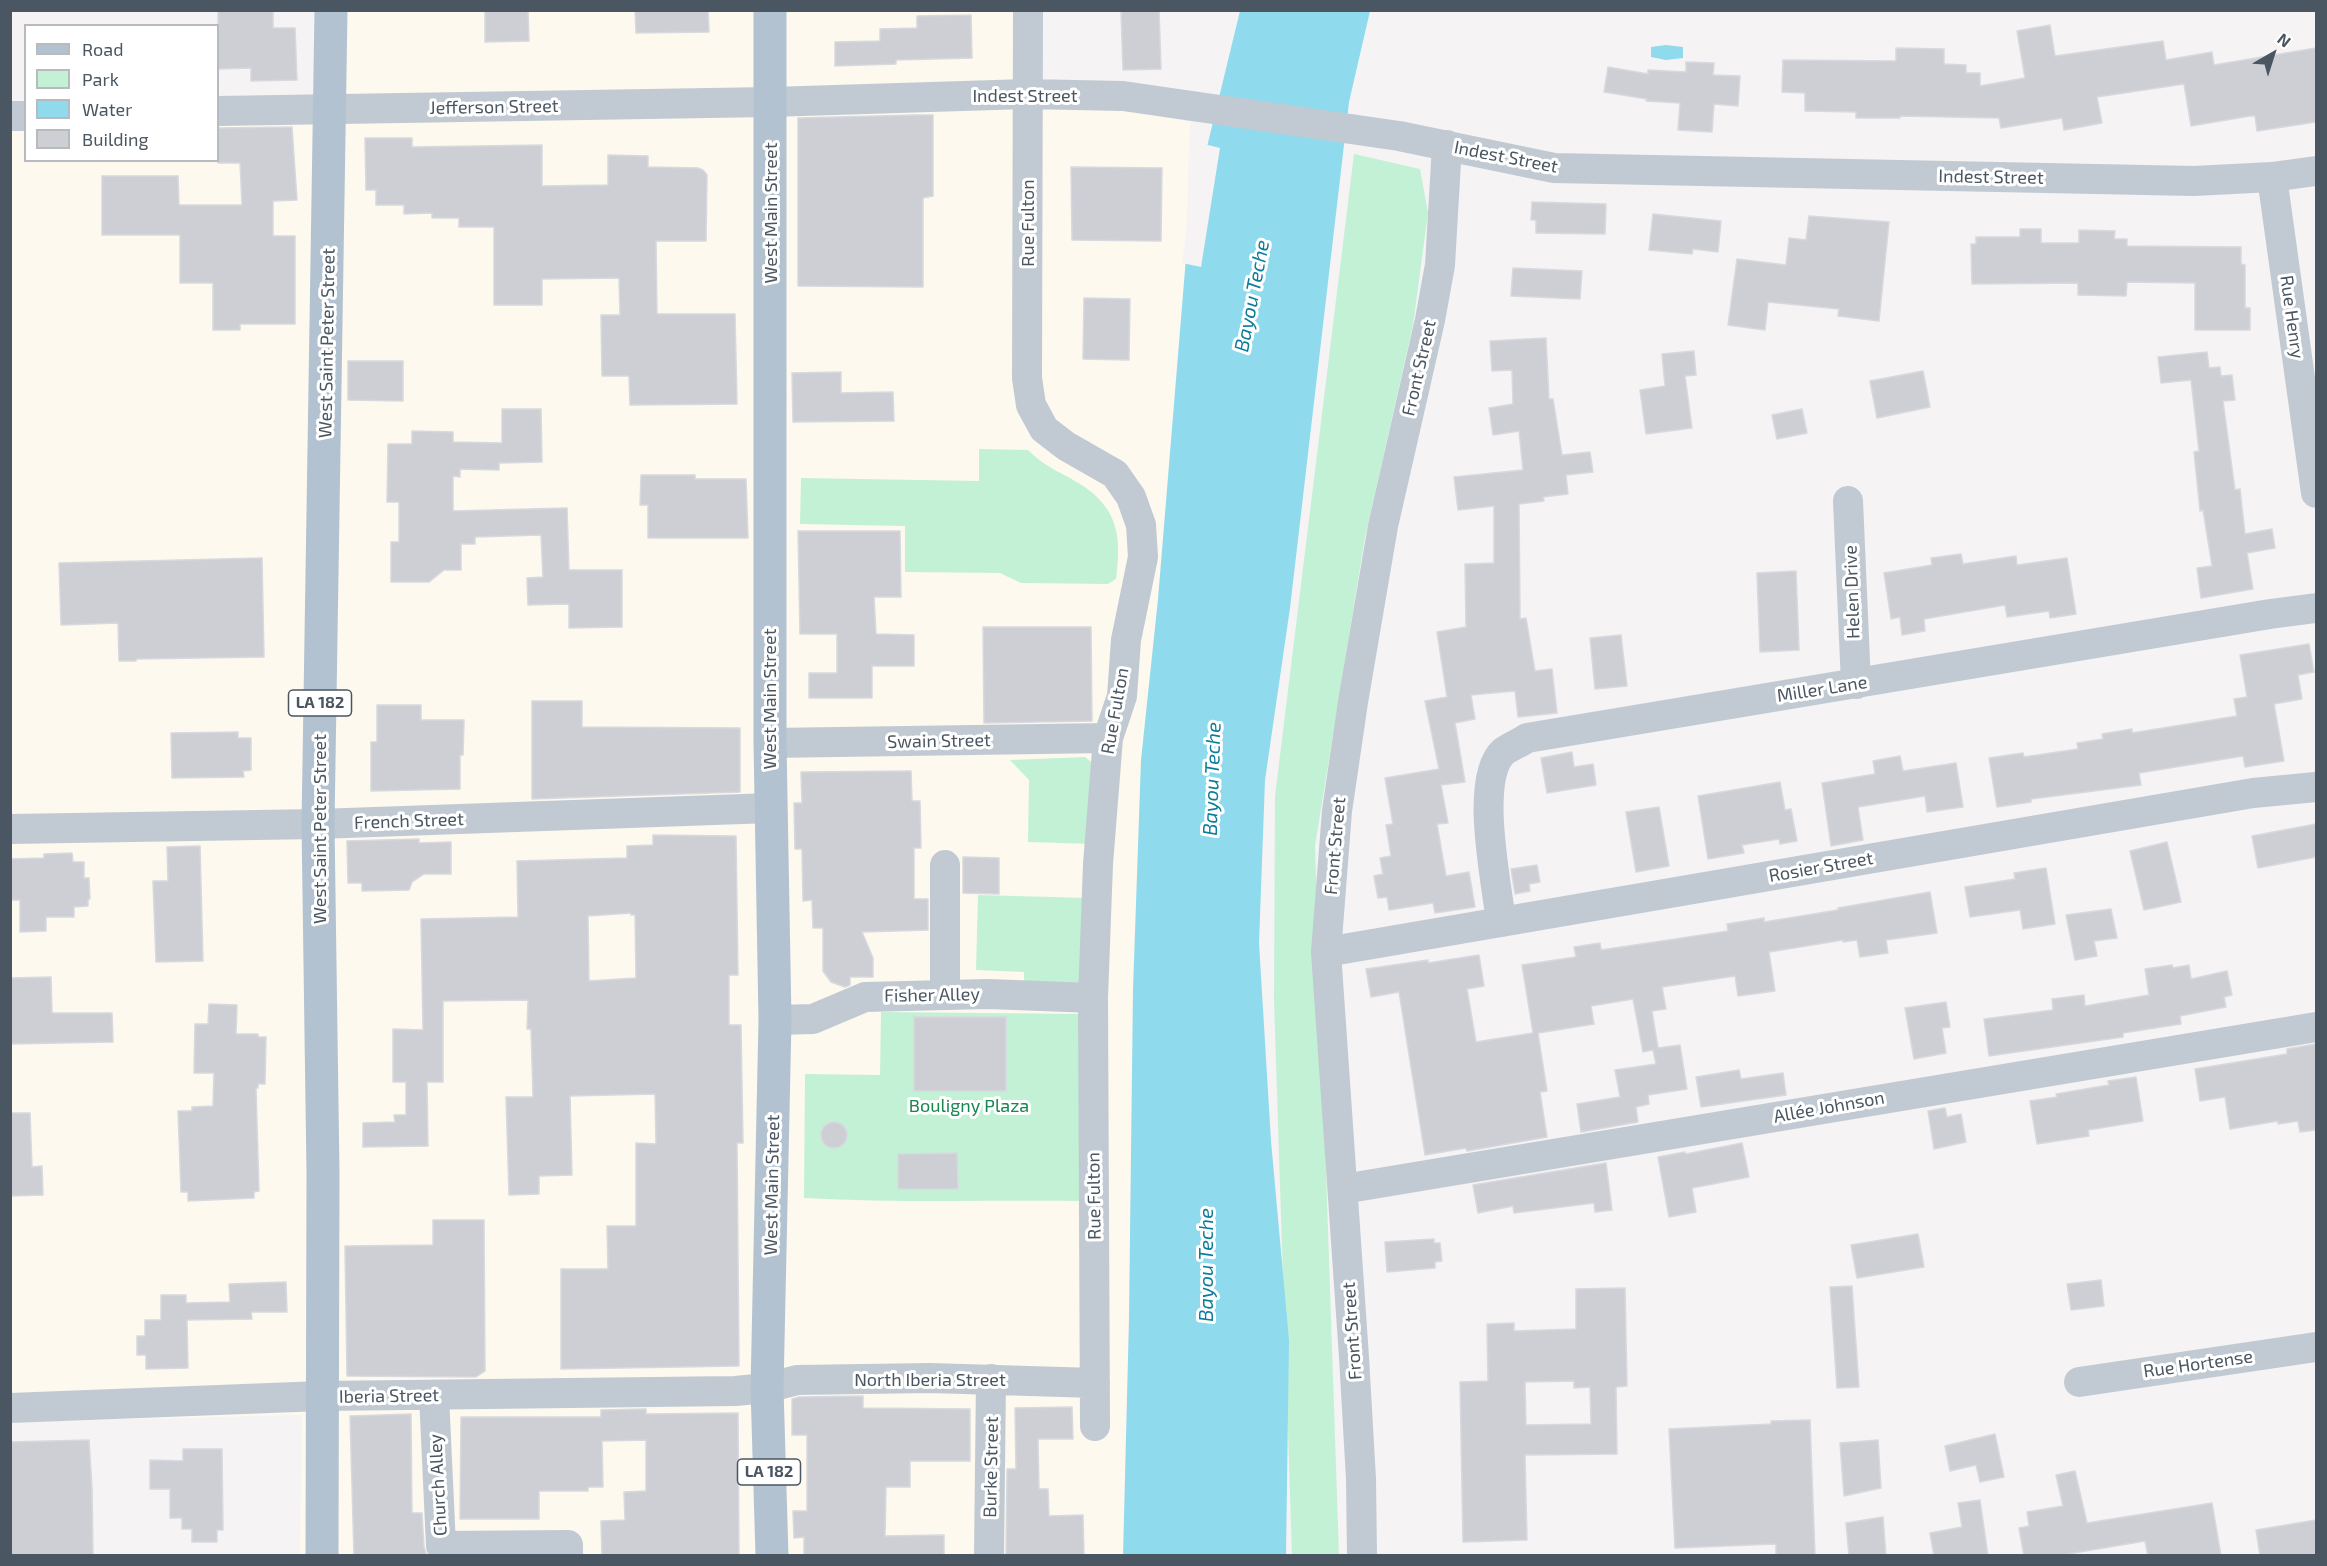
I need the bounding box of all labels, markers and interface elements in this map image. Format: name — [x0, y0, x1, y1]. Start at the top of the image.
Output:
legend — [24, 24, 219, 162]
north arrow — [2243, 24, 2303, 84]
text: N — [2274, 29, 2295, 51]
text: Road — [82, 38, 123, 60]
text: Park — [82, 68, 119, 90]
street label: Indest Street — [972, 85, 1078, 107]
street label: Jefferson Street — [429, 95, 559, 119]
text: Water — [82, 98, 132, 120]
text: Building — [82, 128, 149, 150]
street label: Indest Street — [1452, 136, 1560, 178]
street label: West Main Street — [760, 142, 782, 284]
street label: Indest Street — [1938, 165, 2044, 189]
street label: Rue Fulton — [1017, 179, 1039, 267]
water label: Bayou Teche — [1229, 238, 1275, 354]
street label: West Saint Peter Street — [315, 248, 339, 438]
street label: Rue Henry — [2275, 274, 2309, 360]
street label: Front Street — [1397, 318, 1441, 418]
street label: Helen Drive — [1840, 545, 1864, 639]
street label: West Main Street — [759, 628, 781, 770]
street label: Rue Fulton — [1097, 666, 1133, 756]
street label: Miller Lane — [1775, 671, 1869, 707]
road number: LA 182 — [288, 690, 352, 716]
water label: Bayou Teche — [1198, 722, 1226, 836]
street label: Swain Street — [887, 729, 991, 753]
street label: West Saint Peter Street — [309, 734, 331, 924]
street label: Front Street — [1320, 796, 1350, 896]
street label: French Street — [354, 808, 464, 834]
street label: Rosier Street — [1767, 847, 1875, 887]
street label: Fisher Alley — [884, 983, 980, 1007]
street label: Allée Johnson — [1772, 1087, 1886, 1127]
park label: Bouligny Plaza — [909, 1095, 1029, 1117]
street label: West Main Street — [760, 1114, 784, 1256]
street label: Rue Fulton — [1082, 1152, 1106, 1240]
water label: Bayou Teche — [1194, 1208, 1218, 1322]
street label: Front Street — [1338, 1281, 1366, 1381]
street label: Rue Hortense — [2142, 1346, 2254, 1382]
street label: North Iberia Street — [854, 1369, 1006, 1391]
street label: Iberia Street — [339, 1384, 439, 1408]
street label: Burke Street — [979, 1416, 1003, 1518]
street label: Church Alley — [425, 1433, 451, 1537]
road number: LA 182 — [738, 1459, 800, 1485]

